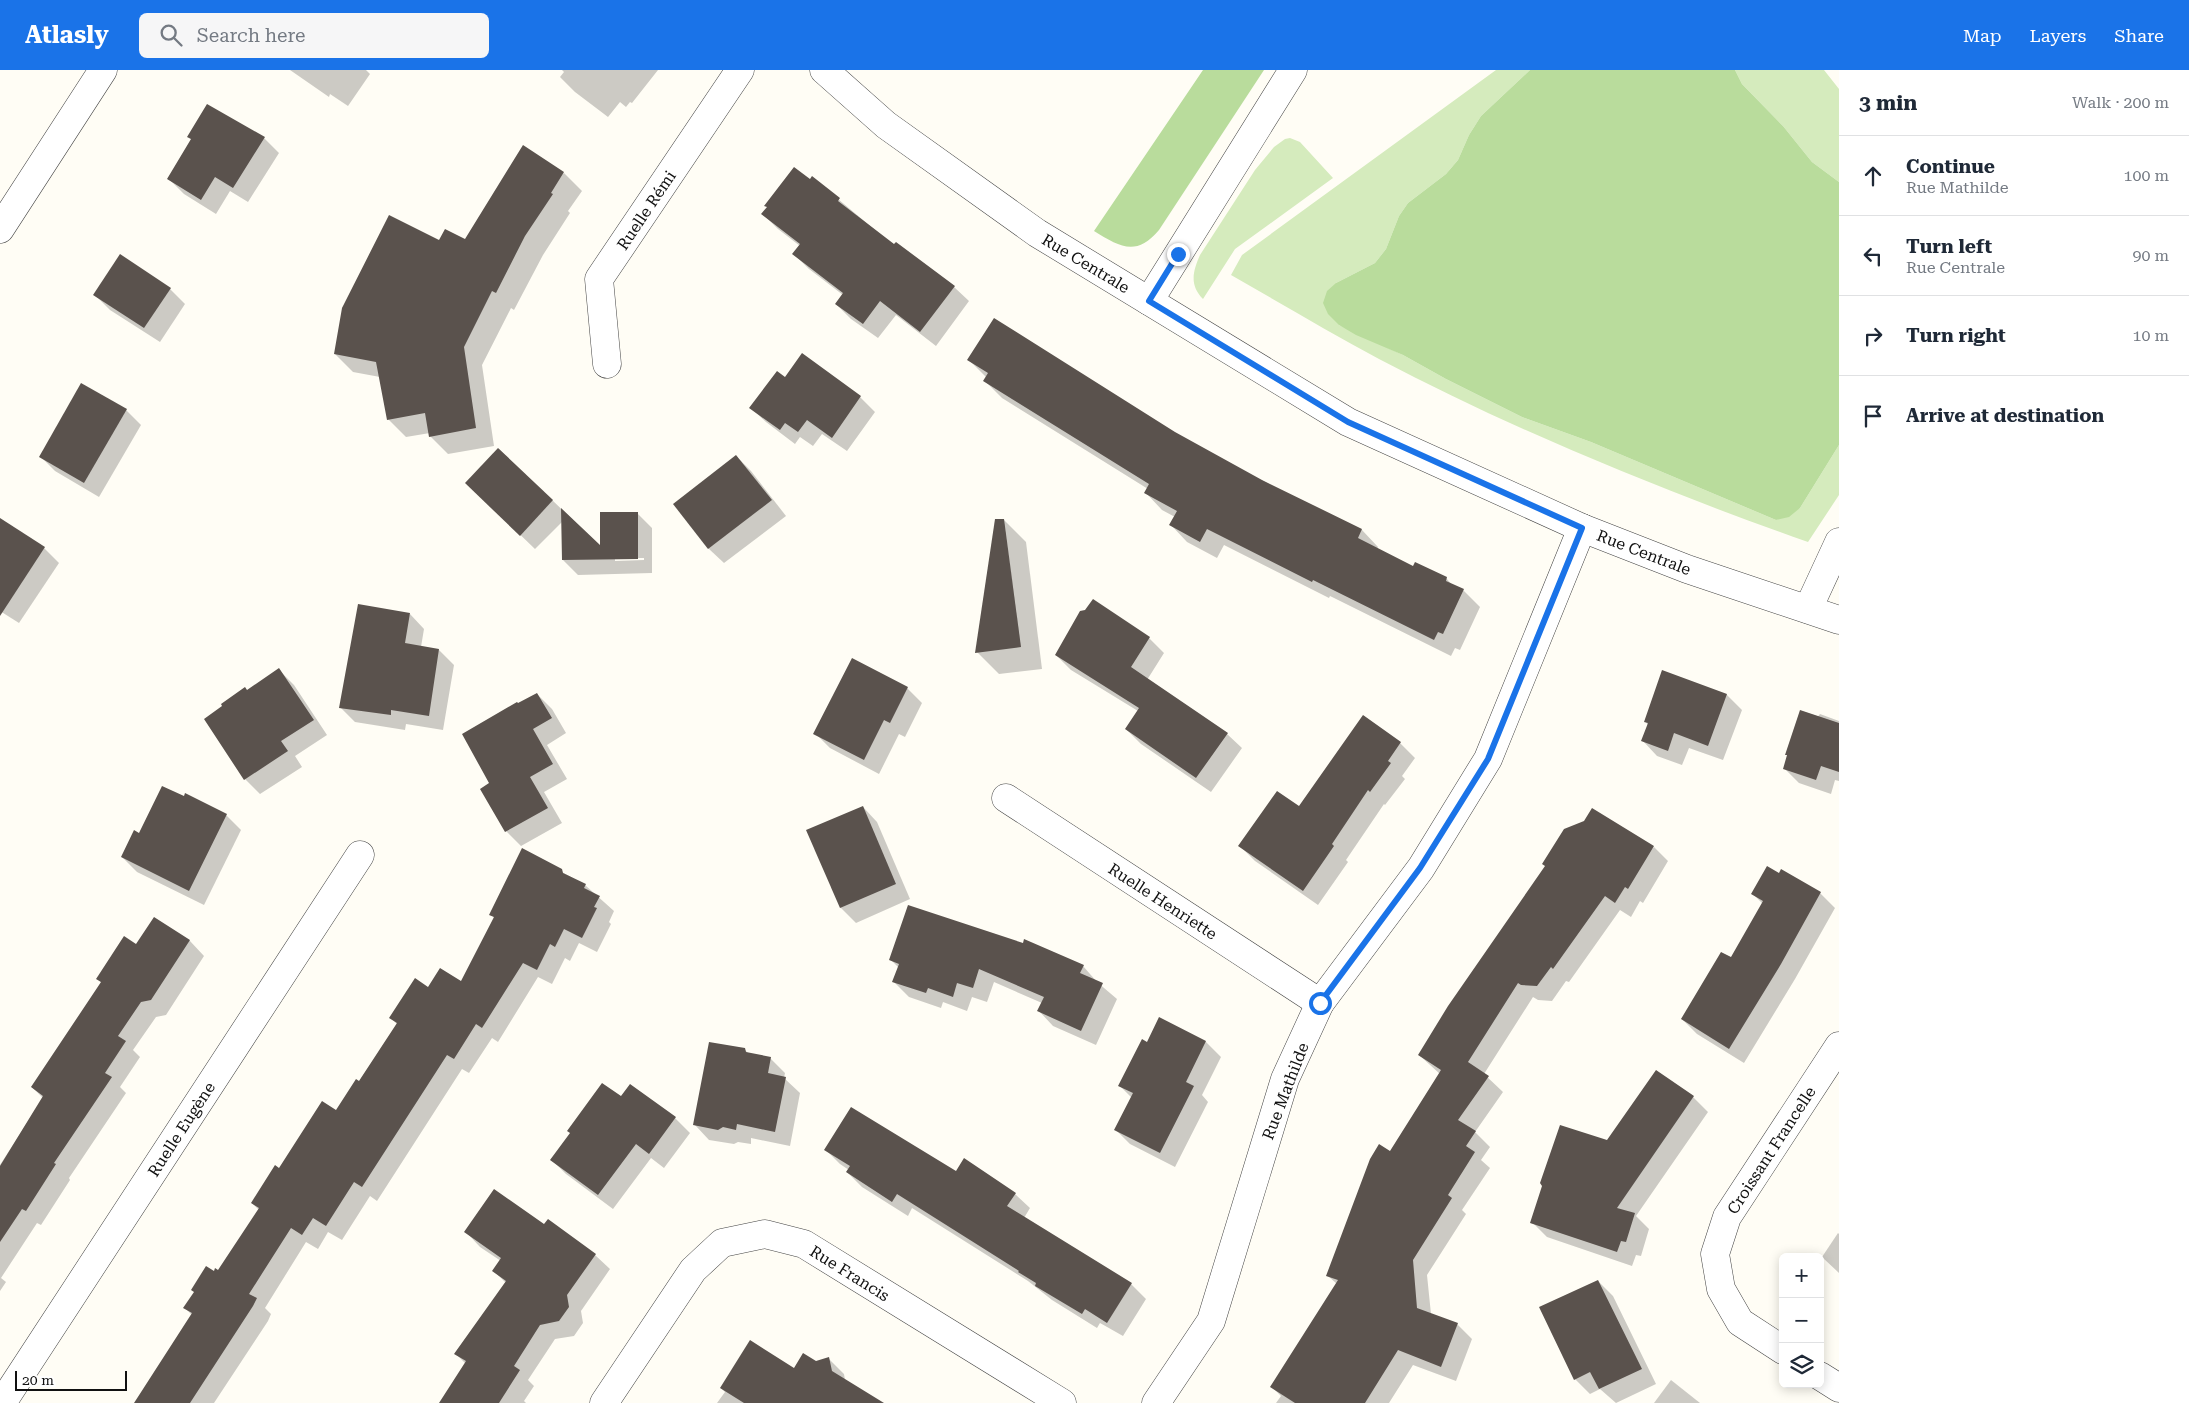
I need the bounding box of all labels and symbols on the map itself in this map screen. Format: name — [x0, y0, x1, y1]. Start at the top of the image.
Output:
street label: Ruelle Rémi — [613, 167, 680, 254]
street label: Rue Centrale — [1038, 230, 1133, 297]
route end — [1167, 243, 1190, 266]
street label: Rue Centrale — [1594, 526, 1694, 579]
street label: Ruelle Henriette — [1105, 859, 1221, 944]
route start — [1309, 992, 1332, 1015]
street label: Rue Mathilde — [1258, 1040, 1313, 1142]
street label: Ruelle Eugène — [144, 1078, 219, 1180]
street label: Croissant Francelle — [1723, 1083, 1820, 1218]
street label: Rue Francis — [806, 1241, 893, 1306]
scale bar — [15, 1368, 128, 1391]

